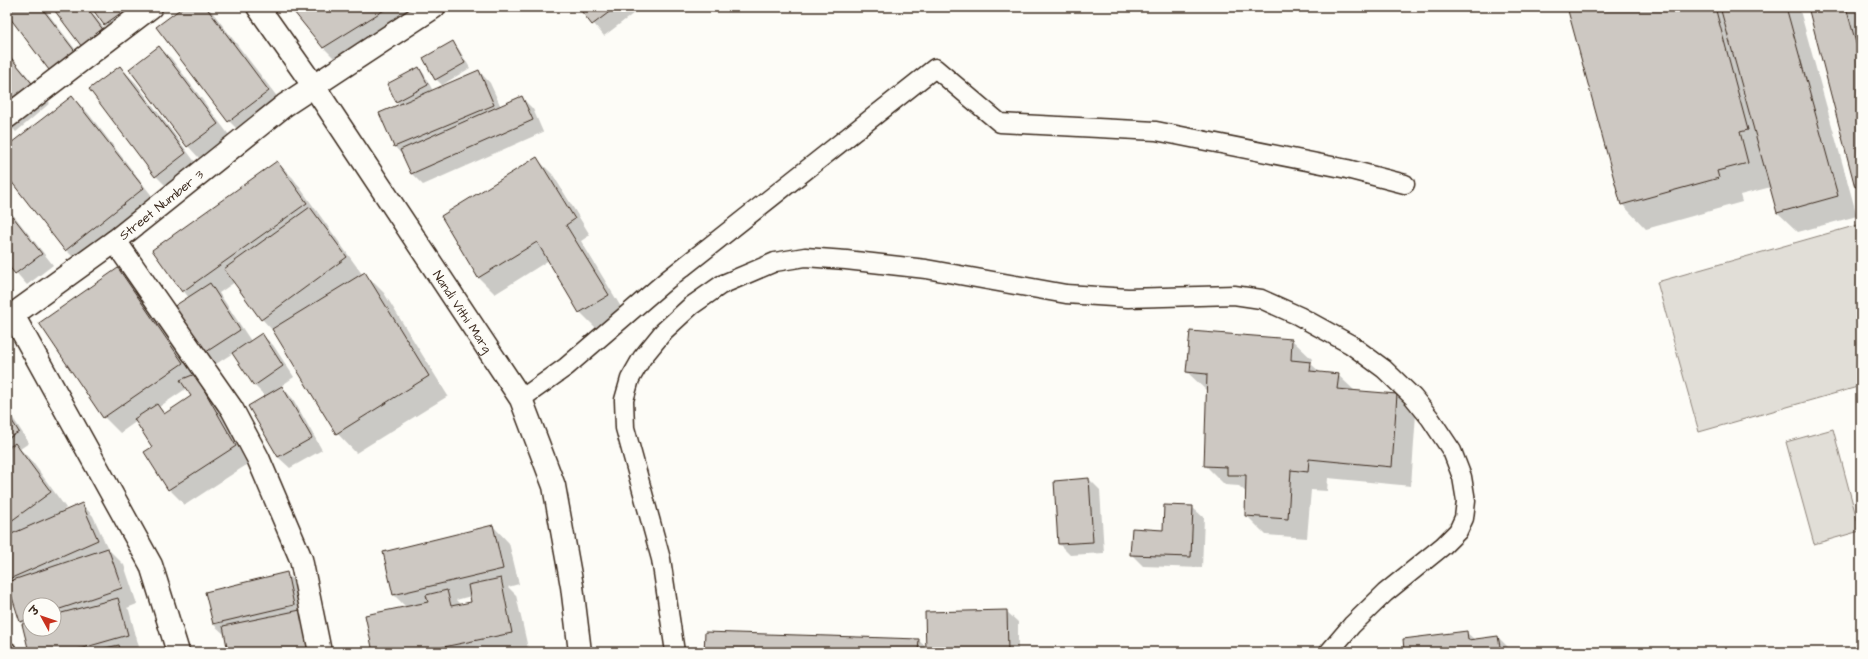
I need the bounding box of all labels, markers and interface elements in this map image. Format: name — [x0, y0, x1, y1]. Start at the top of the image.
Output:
street label: Street Number 3 — [115, 165, 208, 244]
street label: Nandi Vithi Marg — [428, 267, 496, 357]
north arrow — [22, 597, 62, 637]
text: उ — [26, 602, 44, 619]

